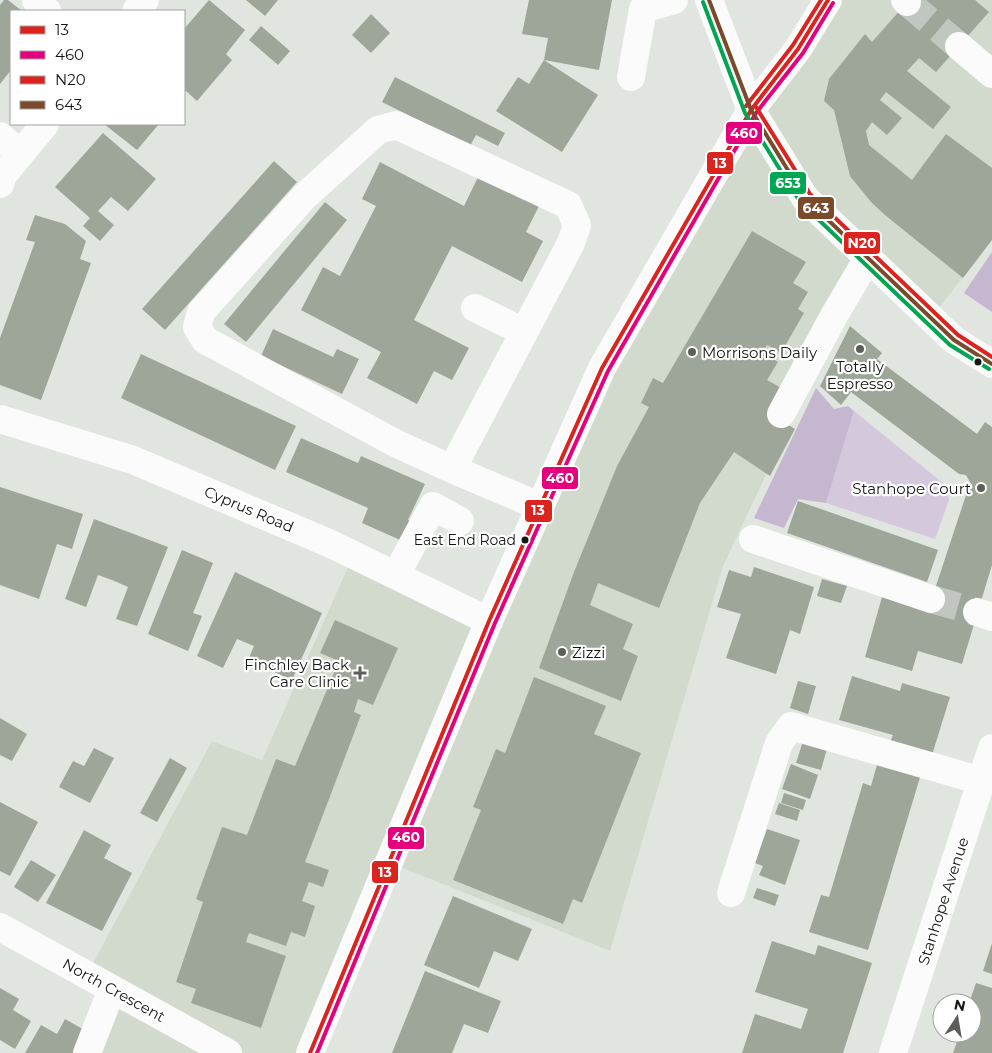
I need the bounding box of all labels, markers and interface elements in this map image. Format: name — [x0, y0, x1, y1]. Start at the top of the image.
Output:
legend — [10, 10, 185, 125]
text: 13 — [55, 20, 69, 39]
text: 460 — [55, 45, 84, 64]
text: N20 — [55, 70, 86, 89]
text: 643 — [55, 95, 82, 114]
line badge: 460 — [725, 121, 763, 145]
text: 460 — [730, 124, 758, 142]
line badge: 13 — [706, 151, 734, 175]
text: 13 — [713, 154, 727, 172]
line badge: 653 — [769, 171, 807, 195]
text: 653 — [775, 174, 801, 192]
line badge: 643 — [797, 196, 835, 220]
text: 643 — [803, 199, 829, 217]
line badge: N20 — [843, 231, 881, 255]
text: N20 — [847, 234, 877, 252]
place label: Morrisons Daily — [702, 343, 818, 362]
marker: Totally Espresso — [854, 343, 866, 355]
marker: Morrisons Daily — [686, 346, 698, 358]
place label: Totally Espresso — [827, 357, 893, 393]
unlabelled marker — [973, 357, 983, 367]
line badge: 460 — [541, 466, 579, 490]
text: 460 — [546, 469, 574, 487]
place label: Stanhope Court — [852, 479, 971, 498]
street label: Cyprus Road — [201, 482, 297, 536]
marker: Stanhope Court — [975, 482, 987, 494]
line badge: 13 — [524, 499, 553, 523]
text: 13 — [531, 501, 545, 519]
place label: East End Road — [414, 531, 516, 549]
marker: East End Road — [520, 535, 530, 545]
place label: Zizzi — [572, 643, 605, 662]
marker: Zizzi — [556, 646, 568, 658]
place label: Finchley Back Care Clinic — [244, 655, 349, 691]
marker: Finchley Back Care Clinic — [353, 666, 367, 680]
line badge: 460 — [387, 826, 425, 850]
text: 460 — [392, 828, 420, 846]
street label: Stanhope Avenue — [913, 835, 973, 967]
line badge: 13 — [371, 860, 399, 884]
text: 13 — [378, 863, 392, 881]
street label: North Crescent — [59, 954, 169, 1026]
north arrow — [932, 993, 982, 1043]
text: N — [952, 995, 967, 1015]

